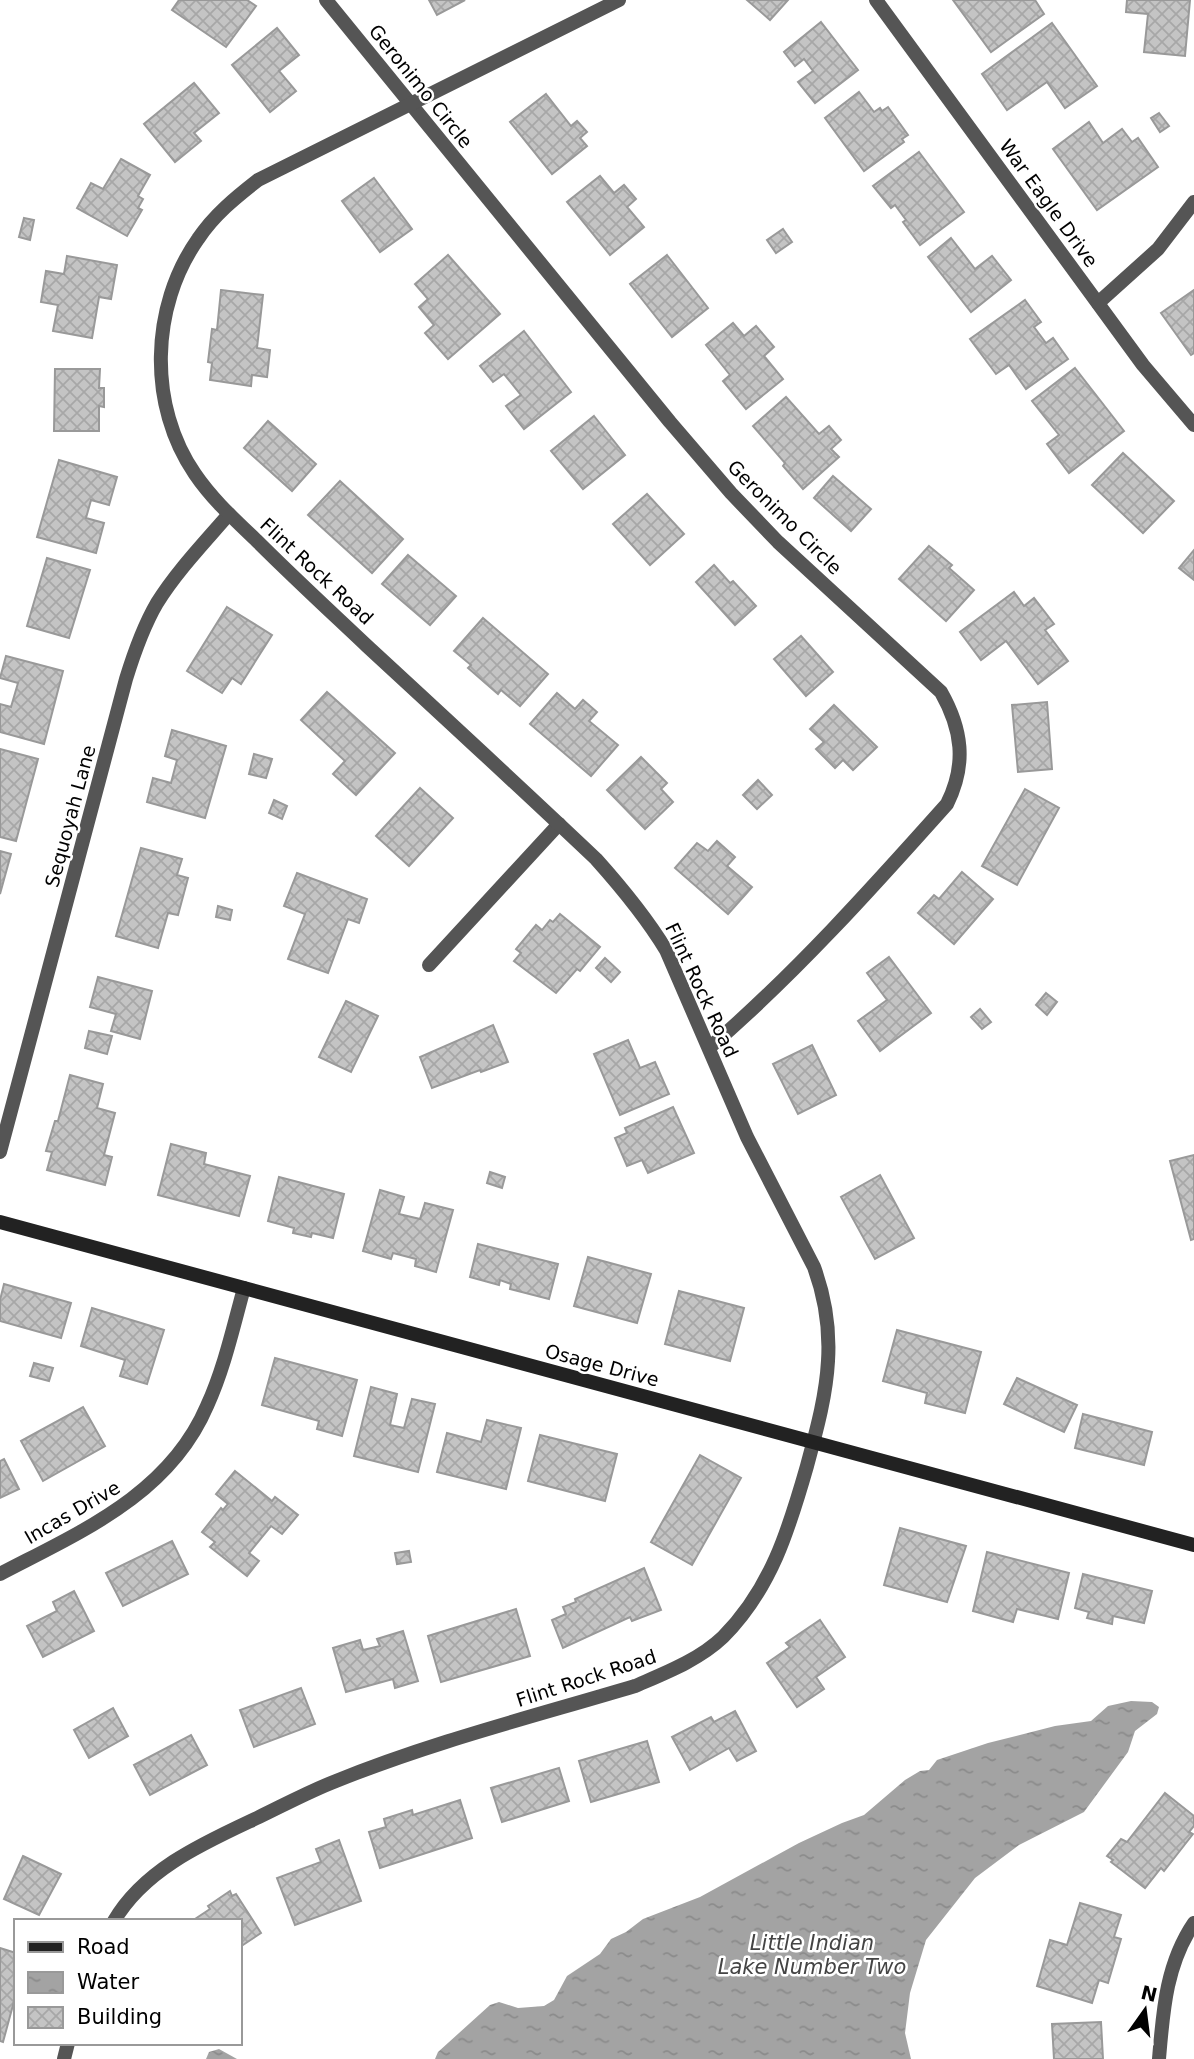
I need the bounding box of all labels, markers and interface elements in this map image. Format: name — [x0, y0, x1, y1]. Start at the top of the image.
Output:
street label: Geronimo Circle — [365, 20, 477, 152]
street label: War Eagle Drive — [995, 135, 1103, 271]
street label: Geronimo Circle — [723, 455, 847, 579]
street label: Flint Rock Road — [256, 513, 378, 629]
street label: Sequoyah Lane — [40, 742, 100, 890]
street label: Flint Rock Road — [661, 919, 743, 1061]
street label: Osage Drive — [543, 1339, 661, 1391]
street label: Incas Drive — [20, 1476, 124, 1548]
street label: Flint Rock Road — [513, 1645, 659, 1711]
legend — [14, 1919, 242, 2045]
water label: Little Indian Lake Number Two — [718, 1931, 906, 1979]
text: Road — [77, 1935, 130, 1959]
text: Water — [77, 1970, 139, 1994]
north arrow — [1110, 1975, 1180, 2045]
text: N — [1139, 1981, 1159, 2006]
text: Building — [77, 2005, 162, 2029]

